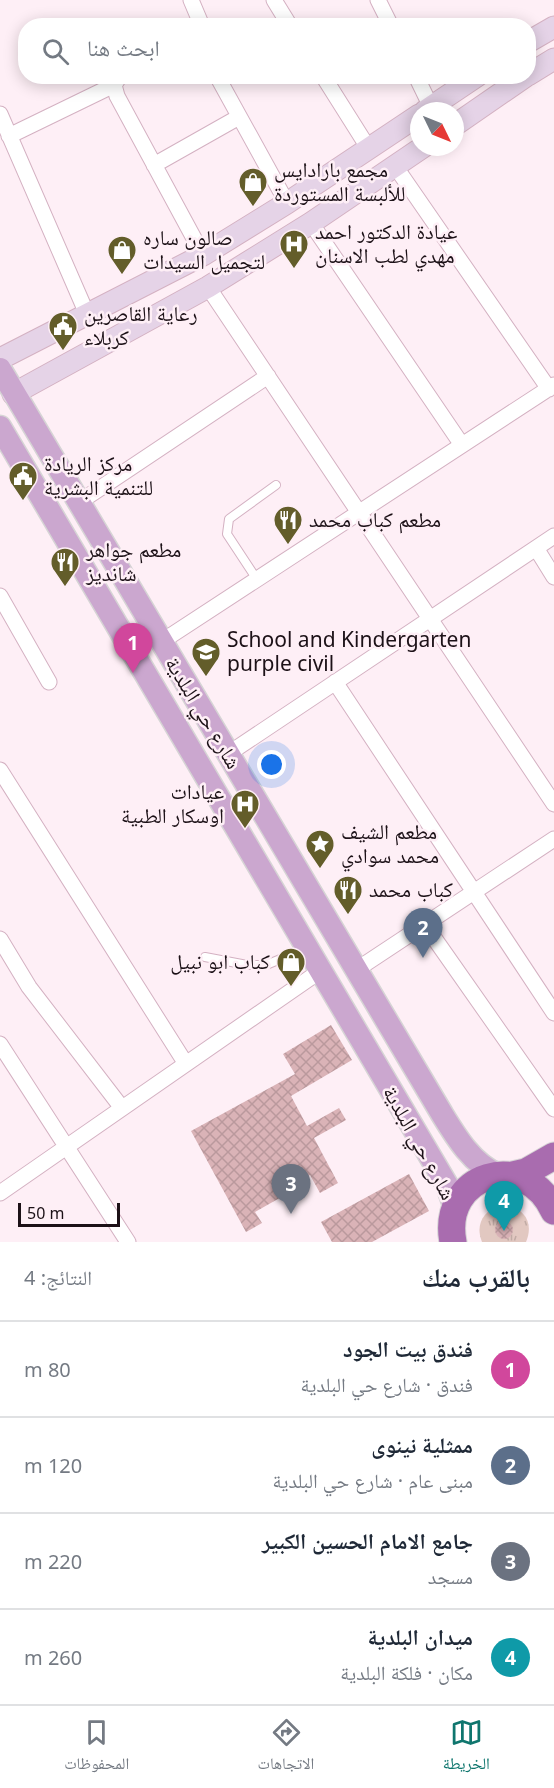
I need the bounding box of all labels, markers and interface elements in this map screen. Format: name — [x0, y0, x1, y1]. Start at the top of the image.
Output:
search box — [18, 18, 536, 84]
text: ابحث هنا — [87, 32, 160, 62]
icon: search — [39, 35, 72, 68]
north arrow — [410, 102, 464, 156]
place label: مجمع بارادايس للألبسة المستوردة — [274, 155, 406, 207]
shop icon: مجمع بارادايس للألبسة المستوردة — [237, 166, 269, 208]
place label: عيادة الدكتور احمد مهدي لطب الاسنان — [315, 217, 458, 272]
place label: صالون ساره لتجميل السيدات — [143, 223, 265, 275]
hospital icon: عيادة الدكتور احمد مهدي لطب الاسنان — [278, 228, 310, 270]
shop icon: صالون ساره لتجميل السيدات — [106, 234, 138, 276]
place label: رعاية القاصرين كربلاء — [84, 299, 198, 351]
public building icon: رعاية القاصرين كربلاء — [47, 310, 79, 352]
place label: مركز الريادة للتنمية البشرية — [44, 449, 153, 501]
public building icon: مركز الريادة للتنمية البشرية — [7, 460, 39, 502]
restaurant icon: مطعم كباب محمد — [272, 504, 304, 546]
place label: مطعم كباب محمد — [309, 505, 441, 534]
place label: مطعم جواهر شانديز — [85, 535, 181, 587]
restaurant icon: مطعم جواهر شانديز — [49, 546, 81, 588]
pin: 1 — [114, 624, 152, 673]
place label: School and Kindergarten purple civil — [227, 625, 471, 677]
school or university icon: School and Kindergarten purple civil — [190, 636, 222, 678]
street label: شارع حي البلدية — [157, 651, 248, 775]
your location — [257, 750, 286, 779]
place label: عيادات اوسكار الطبية — [121, 777, 224, 829]
hospital icon: عيادات اوسكار الطبية — [229, 788, 261, 830]
place label: مطعم الشيف محمد سوادي — [341, 817, 439, 872]
place icon: مطعم الشيف محمد سوادي — [304, 828, 336, 870]
restaurant icon: كباب محمد — [332, 874, 364, 916]
place label: كباب محمد — [369, 875, 453, 903]
pin: 2 — [404, 908, 442, 958]
shop icon: كباب ابو نبيل — [275, 946, 307, 988]
place label: كباب ابو نبيل — [170, 947, 270, 975]
street label: شارع حي البلدية — [374, 1081, 463, 1206]
pin: 3 — [272, 1164, 310, 1214]
pin: 4 — [484, 1182, 524, 1231]
scale bar — [18, 1200, 120, 1228]
text: 50 m — [27, 1202, 64, 1224]
text: بالقرب منك — [422, 1259, 530, 1295]
text: النتائج: 4 — [24, 1264, 92, 1291]
text: فندق بيت الجود — [343, 1333, 473, 1363]
text: 80 m — [24, 1356, 71, 1383]
text: 1 — [505, 1356, 516, 1383]
text: فندق · شارع حي البلدية — [301, 1371, 473, 1398]
text: ممثلية نينوى — [371, 1429, 473, 1459]
text: 120 m — [24, 1452, 82, 1479]
text: 2 — [505, 1452, 516, 1479]
text: مبنى عام · شارع حي البلدية — [273, 1467, 473, 1494]
text: جامع الامام الحسين الكبير — [262, 1525, 473, 1555]
text: 220 m — [24, 1548, 82, 1575]
text: 3 — [505, 1548, 516, 1575]
text: مسجد — [428, 1563, 473, 1590]
text: ميدان البلدية — [367, 1621, 473, 1651]
text: 260 m — [24, 1644, 82, 1671]
text: 4 — [505, 1644, 516, 1671]
text: مكان · فلكة البلدية — [340, 1659, 473, 1686]
tab: المحفوظات — [64, 1716, 129, 1779]
tab: الاتجاهات — [258, 1716, 314, 1779]
tab: الخريطة — [443, 1716, 490, 1779]

